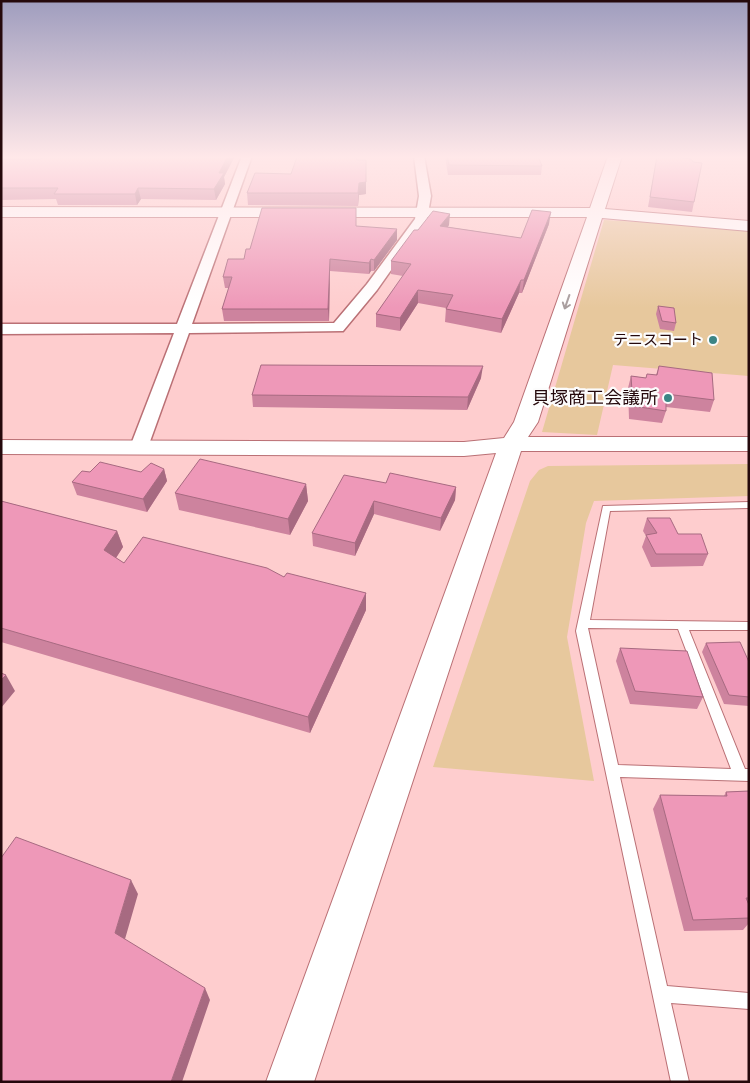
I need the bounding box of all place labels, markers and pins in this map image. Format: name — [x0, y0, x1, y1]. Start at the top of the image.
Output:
place label: テニスコート — [613, 331, 703, 349]
marker: テニスコート — [707, 334, 719, 346]
place label: 貝塚商工会議所 — [532, 387, 658, 409]
marker: 貝塚商工会議所 — [662, 392, 674, 404]

